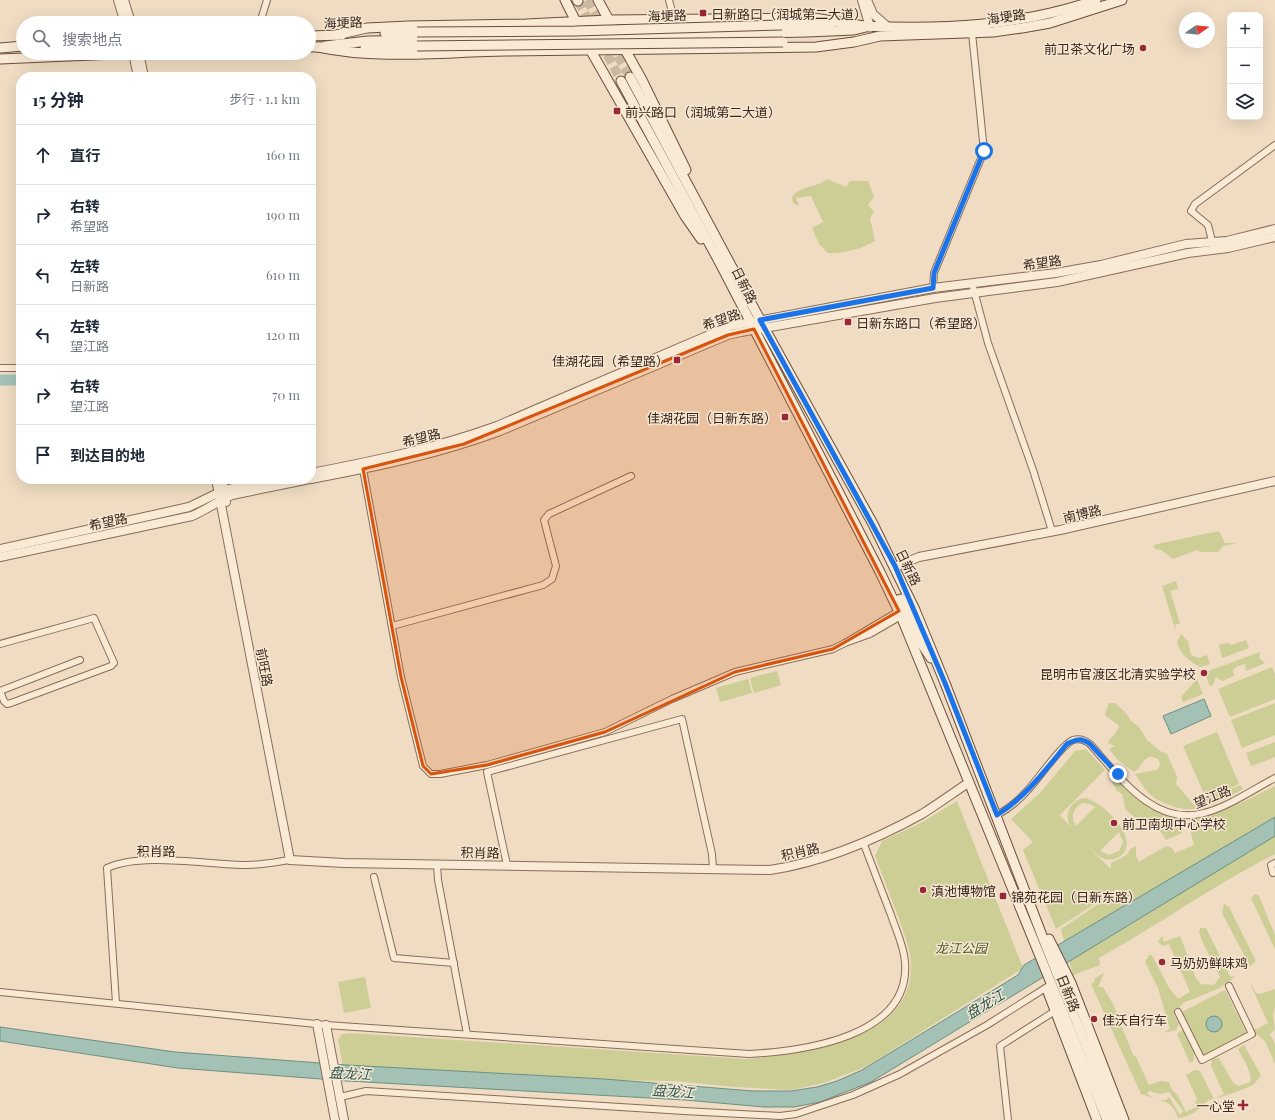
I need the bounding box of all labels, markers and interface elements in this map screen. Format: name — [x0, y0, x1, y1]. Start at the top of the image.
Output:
place label: 日新路口（润城第二大道） — [711, 5, 867, 22]
street label: 海埂路 — [985, 5, 1027, 27]
street label: 海埂路 — [647, 6, 687, 24]
marker: 日新路口（润城第二大道） — [698, 8, 708, 18]
north arrow — [1179, 12, 1215, 48]
map controls — [1227, 12, 1263, 120]
button: + — [1227, 12, 1263, 48]
street label: 海埂路 — [323, 13, 363, 31]
search box — [16, 16, 316, 60]
icon: search — [30, 27, 52, 49]
text: 搜索地点 — [62, 29, 122, 49]
place label: 前卫茶文化广场 — [1044, 40, 1135, 57]
marker: 前卫茶文化广场 — [1138, 43, 1148, 53]
button: − — [1227, 48, 1263, 84]
button: layers — [1227, 84, 1263, 120]
text: 15 分钟 — [32, 88, 84, 110]
text: 步行 · 1.1 km — [229, 90, 300, 107]
place label: 前兴路口（润城第二大道） — [625, 103, 781, 120]
marker: 前兴路口（润城第二大道） — [612, 106, 622, 116]
route start — [975, 142, 993, 160]
icon: ahead — [32, 144, 54, 166]
text: 直行 — [70, 145, 100, 165]
text: 160 m — [266, 146, 300, 163]
text: 右转 — [70, 196, 100, 216]
icon: right — [32, 204, 54, 226]
text: 190 m — [266, 206, 300, 223]
text: 希望路 — [70, 217, 109, 234]
street label: 希望路 — [1021, 251, 1063, 273]
text: 左转 — [70, 256, 100, 276]
icon: left — [32, 264, 54, 286]
street label: 日新路 — [729, 264, 761, 306]
text: 610 m — [266, 266, 300, 283]
text: 日新路 — [70, 277, 109, 294]
street label: 希望路 — [700, 305, 742, 333]
place label: 日新东路口（希望路） — [856, 314, 986, 331]
text: 左转 — [70, 316, 100, 336]
marker: 日新东路口（希望路） — [843, 317, 853, 327]
icon: left — [32, 324, 54, 346]
text: 120 m — [266, 326, 300, 343]
text: 望江路 — [70, 337, 109, 354]
place label: 佳湖花园（希望路） — [552, 352, 669, 369]
marker: 佳湖花园（希望路） — [672, 355, 682, 365]
text: 右转 — [70, 376, 100, 396]
icon: right — [32, 384, 54, 406]
text: 70 m — [272, 386, 300, 403]
text: 望江路 — [70, 397, 109, 414]
place label: 佳湖花园（日新东路） — [647, 409, 777, 426]
marker: 佳湖花园（日新东路） — [780, 412, 790, 422]
street label: 希望路 — [400, 424, 442, 450]
icon: arrive — [32, 444, 54, 466]
text: 到达目的地 — [70, 445, 145, 465]
street label: 南博路 — [1061, 500, 1103, 526]
street label: 希望路 — [87, 509, 129, 533]
street label: 日新路 — [893, 546, 925, 588]
street label: 前旺路 — [253, 646, 277, 688]
place label: 昆明市官渡区北清实验学校 — [1040, 665, 1196, 682]
marker: 昆明市官渡区北清实验学校 — [1199, 668, 1209, 678]
route end — [1109, 765, 1127, 783]
street label: 望江路 — [1191, 781, 1233, 811]
place label: 前卫南坝中心学校 — [1122, 815, 1226, 832]
marker: 前卫南坝中心学校 — [1109, 818, 1119, 828]
street label: 积肖路 — [779, 838, 821, 864]
street label: 积肖路 — [136, 842, 176, 859]
street label: 积肖路 — [460, 843, 500, 861]
place label: 滇池博物馆 — [931, 882, 996, 899]
marker: 滇池博物馆 — [918, 885, 928, 895]
place label: 锦苑花园（日新东路） — [1011, 888, 1141, 905]
marker: 锦苑花园（日新东路） — [998, 891, 1008, 901]
park label: 龙江公园 — [935, 939, 989, 956]
place label: 马奶奶鲜味鸡 — [1170, 954, 1248, 971]
marker: 马奶奶鲜味鸡 — [1157, 957, 1167, 967]
street label: 日新路 — [1054, 972, 1084, 1014]
water label: 盘龙江 — [962, 984, 1010, 1023]
place label: 佳沃自行车 — [1102, 1011, 1167, 1028]
marker: 佳沃自行车 — [1089, 1014, 1099, 1024]
water label: 盘龙江 — [329, 1062, 373, 1084]
water label: 盘龙江 — [651, 1080, 697, 1102]
place label: 一心堂 — [1196, 1097, 1235, 1114]
marker: 一心堂 — [1238, 1100, 1248, 1110]

